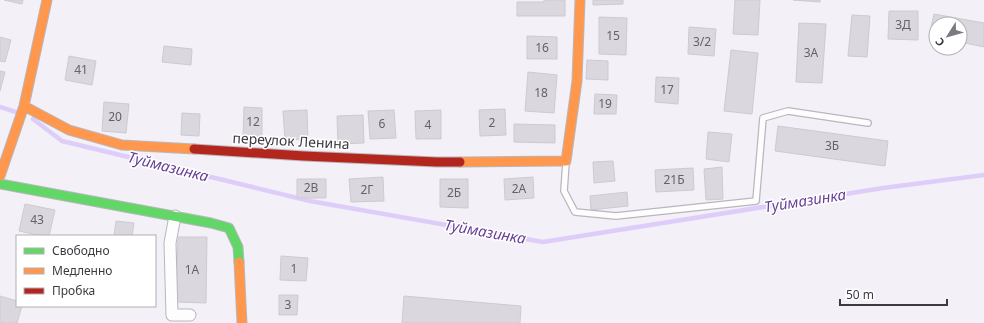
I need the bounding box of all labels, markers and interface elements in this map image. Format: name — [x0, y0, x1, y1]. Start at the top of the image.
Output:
house number: 3Д — [895, 16, 911, 33]
north arrow — [928, 16, 968, 56]
house number: 15 — [606, 27, 620, 44]
house number: 3/2 — [693, 33, 711, 50]
text: С — [931, 35, 948, 50]
house number: 16 — [535, 39, 549, 56]
house number: 3А — [804, 44, 819, 61]
house number: 41 — [74, 61, 88, 78]
house number: 17 — [660, 81, 674, 98]
house number: 18 — [534, 84, 548, 101]
house number: 19 — [598, 95, 612, 112]
house number: 20 — [108, 108, 122, 125]
house number: 12 — [246, 113, 260, 130]
house number: 2 — [489, 114, 496, 131]
house number: 6 — [379, 115, 386, 132]
house number: 4 — [425, 116, 432, 133]
street label: переулок Ленина — [232, 128, 350, 153]
house number: 3Б — [825, 137, 839, 154]
water label: Туймазинка — [126, 146, 211, 186]
house number: 21Б — [663, 171, 685, 188]
house number: 2В — [304, 179, 319, 196]
house number: 2А — [512, 180, 527, 197]
house number: 2Г — [361, 181, 373, 198]
house number: 2Б — [447, 184, 461, 201]
water label: Туймазинка — [762, 184, 848, 216]
house number: 43 — [30, 211, 44, 228]
water label: Туймазинка — [443, 214, 528, 248]
legend — [16, 235, 156, 307]
text: Свободно — [52, 242, 110, 259]
house number: 1 — [291, 260, 297, 277]
house number: 1А — [185, 261, 200, 278]
text: Медленно — [52, 262, 112, 279]
scale bar — [840, 281, 947, 307]
text: Пробка — [52, 282, 95, 299]
text: 50 m — [846, 286, 874, 303]
house number: 3 — [285, 296, 292, 313]

